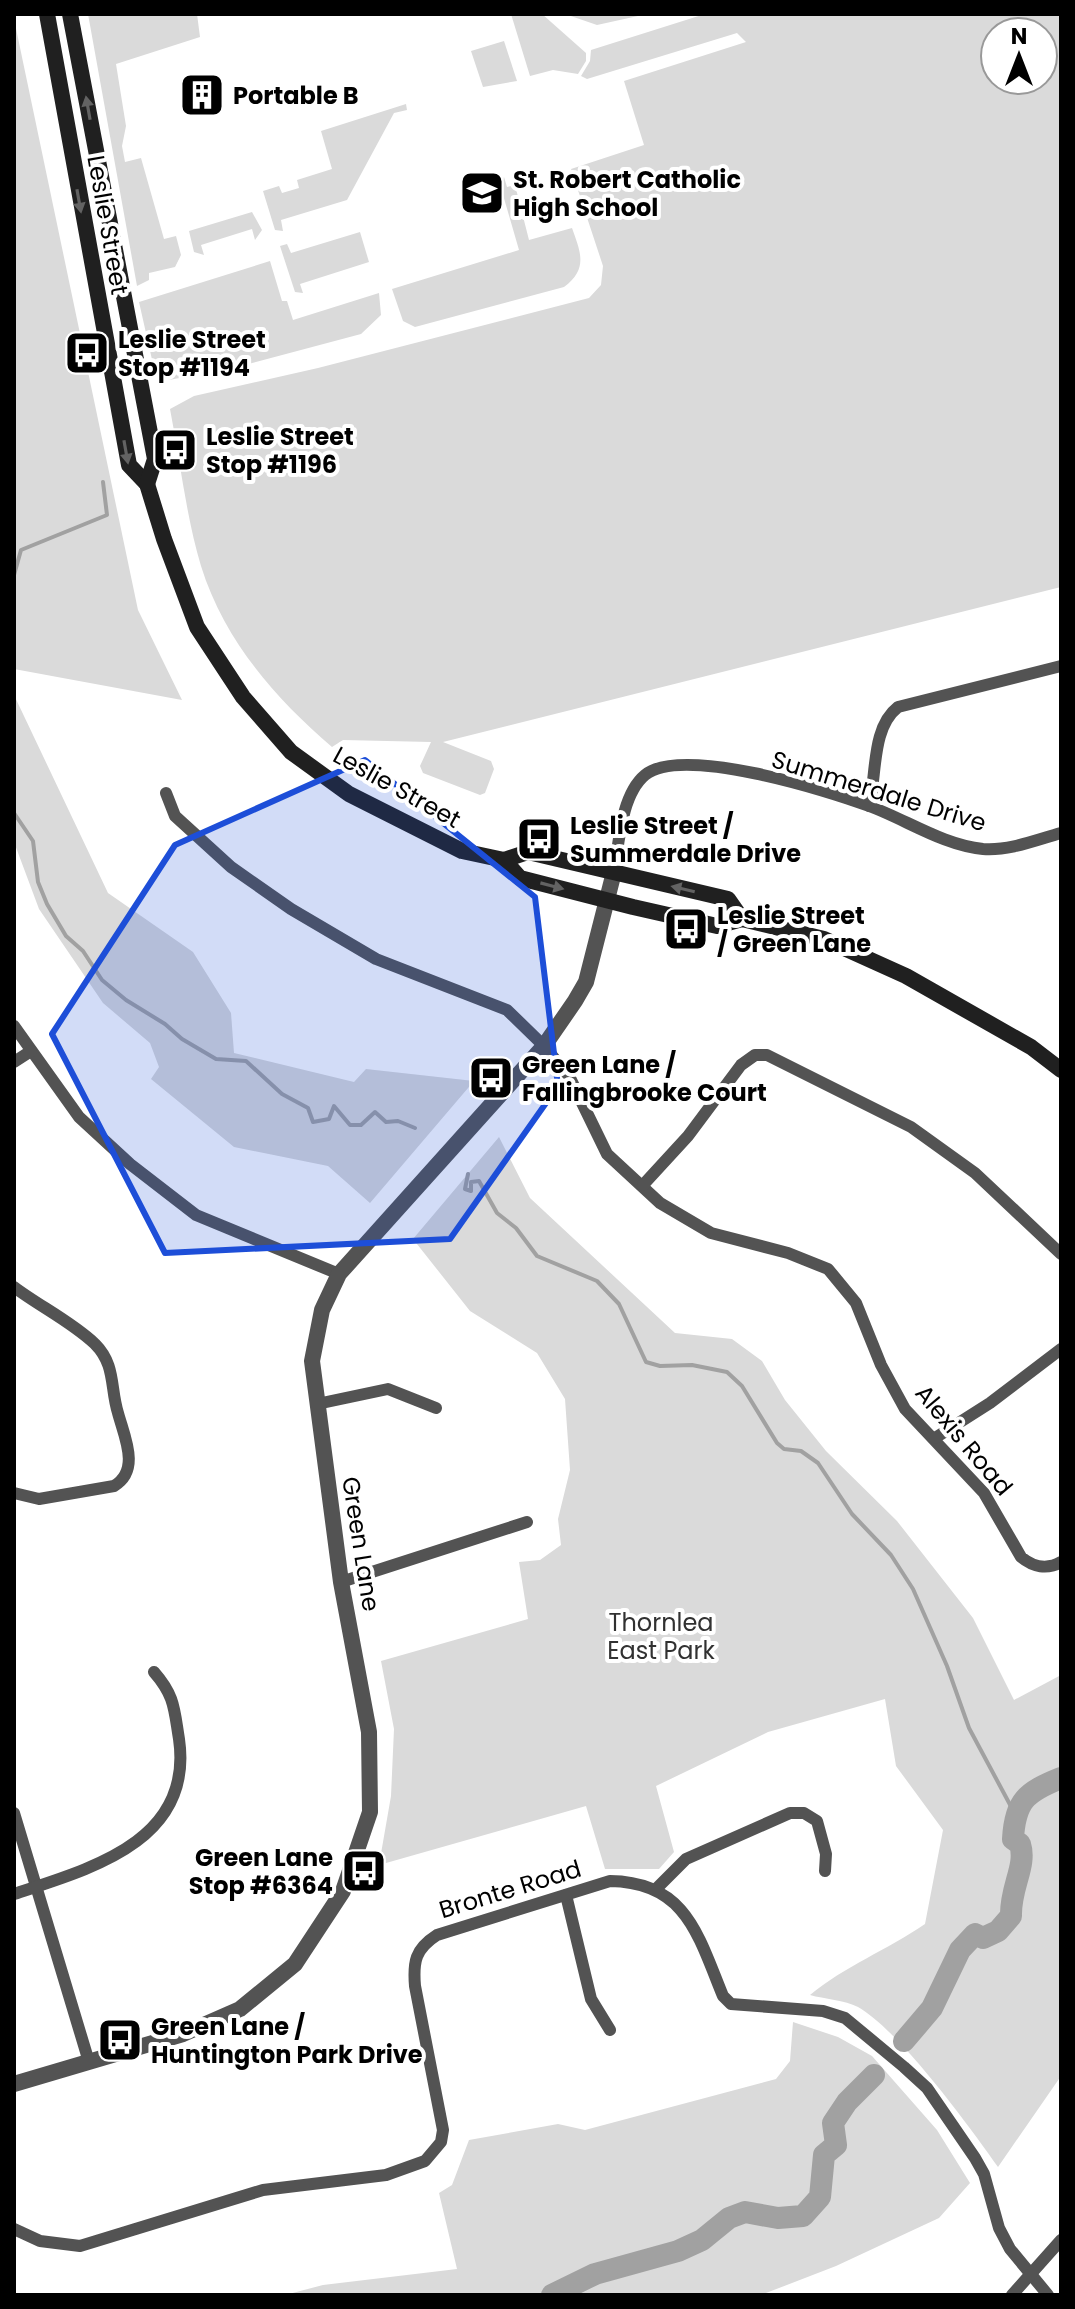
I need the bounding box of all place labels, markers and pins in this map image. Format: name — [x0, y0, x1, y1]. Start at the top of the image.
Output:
building icon: Portable B — [178, 71, 226, 119]
place label: Portable B — [233, 79, 359, 112]
place label: St. Robert Catholic High School — [513, 163, 741, 224]
school or university icon: St. Robert Catholic High School — [458, 169, 506, 217]
place label: Leslie Street Stop #1194 — [118, 323, 266, 384]
bus stop icon: Leslie Street Stop #1194 — [63, 329, 111, 377]
place label: Leslie Street Stop #1196 — [206, 420, 354, 481]
bus stop icon: Leslie Street Stop #1196 — [151, 426, 199, 474]
place label: Leslie Street / Summerdale Drive — [570, 809, 801, 870]
bus stop icon: Leslie Street / Summerdale Drive — [515, 815, 563, 863]
place label: Leslie Street / Green Lane — [717, 899, 871, 960]
bus stop icon: Leslie Street / Green Lane — [662, 905, 710, 953]
place label: Green Lane / Fallingbrooke Court — [522, 1048, 767, 1109]
bus stop icon: Green Lane / Fallingbrooke Court — [467, 1054, 515, 1102]
place label: Green Lane Stop #6364 — [189, 1841, 333, 1902]
bus stop icon: Green Lane Stop #6364 — [340, 1847, 388, 1895]
place label: Green Lane / Huntington Park Drive — [151, 2010, 423, 2071]
bus stop icon: Green Lane / Huntington Park Drive — [96, 2016, 144, 2064]

